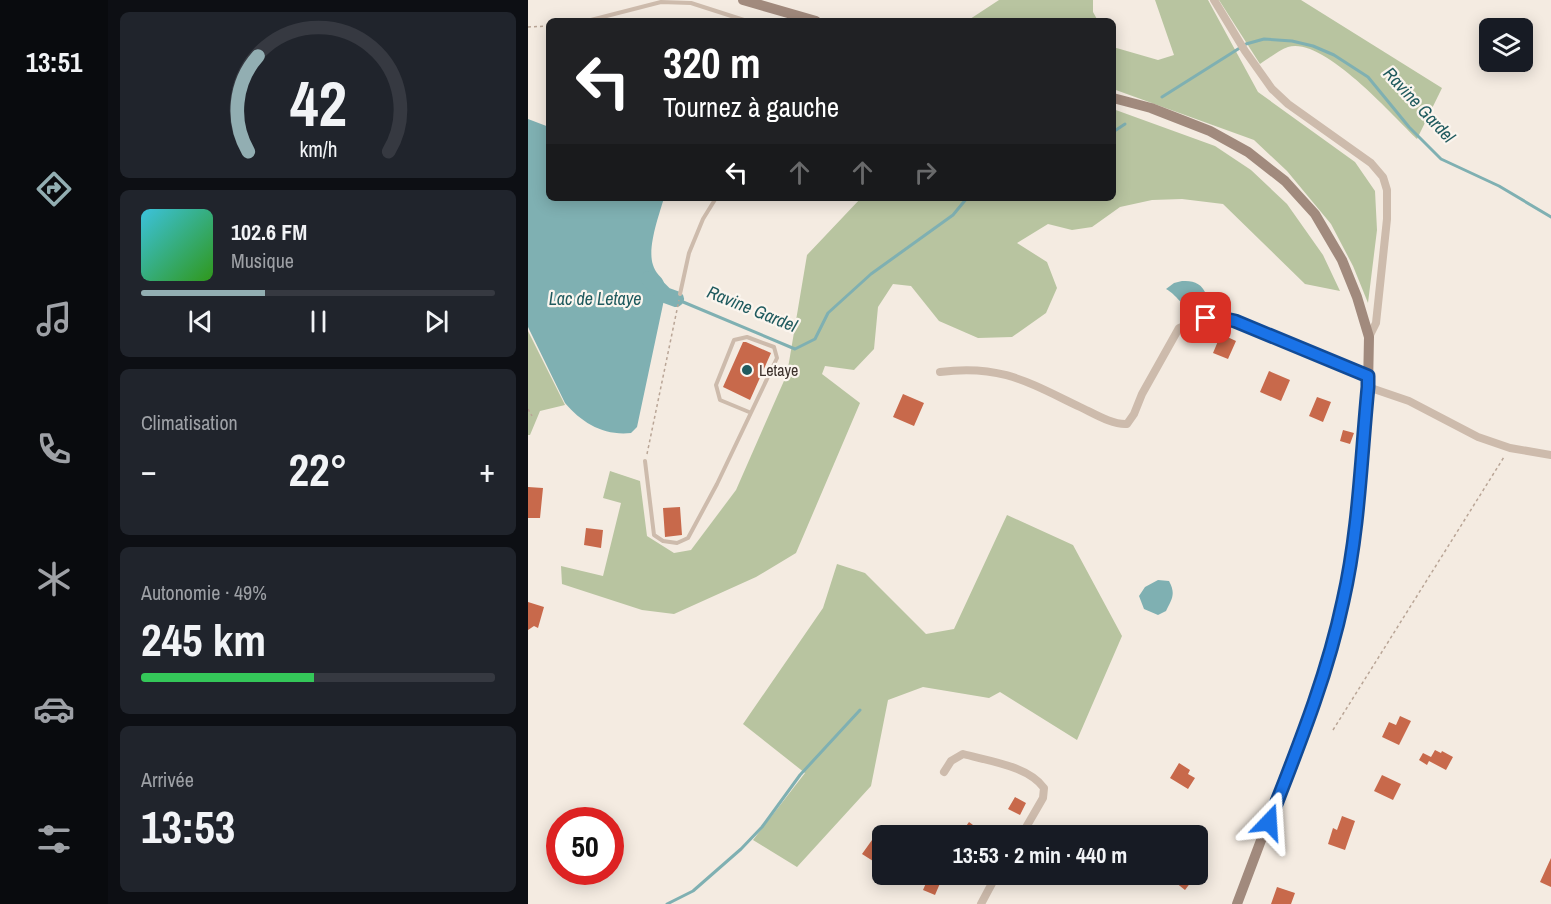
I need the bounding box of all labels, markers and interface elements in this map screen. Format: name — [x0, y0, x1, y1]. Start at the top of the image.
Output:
map controls — [1479, 18, 1533, 72]
button: layers — [1479, 18, 1533, 72]
text: 320 m — [663, 35, 761, 91]
icon: left — [564, 42, 642, 120]
text: 13:51 — [26, 44, 82, 80]
text: 42 — [290, 61, 346, 145]
water label: Ravine Gardel — [1378, 61, 1461, 149]
text: Tournez à gauche — [663, 89, 839, 125]
text: km/h — [299, 136, 337, 165]
icon: left — [720, 156, 753, 189]
icon: ahead — [783, 156, 816, 189]
icon: ahead — [846, 156, 879, 189]
icon: right — [909, 156, 942, 189]
icon: directions — [33, 168, 75, 210]
text: 102.6 FM — [231, 217, 307, 247]
text: Musique — [231, 247, 294, 274]
water label: Ravine Gardel — [703, 279, 802, 338]
water label: Lac de Letaye — [549, 286, 641, 311]
pin — [1180, 292, 1231, 343]
icon: music — [33, 298, 75, 340]
icon: arrive — [1189, 301, 1222, 334]
icon: previous — [184, 305, 217, 338]
icon: pause — [302, 305, 335, 338]
icon: next — [420, 305, 453, 338]
place label: Letaye — [759, 359, 798, 381]
marker: Letaye — [740, 363, 754, 377]
text: Climatisation — [141, 409, 238, 436]
icon: phone — [33, 428, 75, 470]
text: 22° — [288, 439, 348, 500]
text: − — [141, 448, 157, 492]
text: + — [479, 448, 495, 492]
icon: climate — [33, 558, 75, 600]
text: Autonomie · 49% — [141, 579, 267, 606]
text: 245 km — [141, 609, 266, 670]
icon: car — [33, 688, 75, 730]
text: Arrivée — [141, 766, 194, 793]
position arrow — [1237, 790, 1301, 854]
text: 13:53 — [141, 796, 235, 857]
speed limit sign: 50 — [546, 807, 624, 885]
icon: filters — [33, 818, 75, 860]
text: 13:53 · 2 min · 440 m — [953, 840, 1127, 870]

